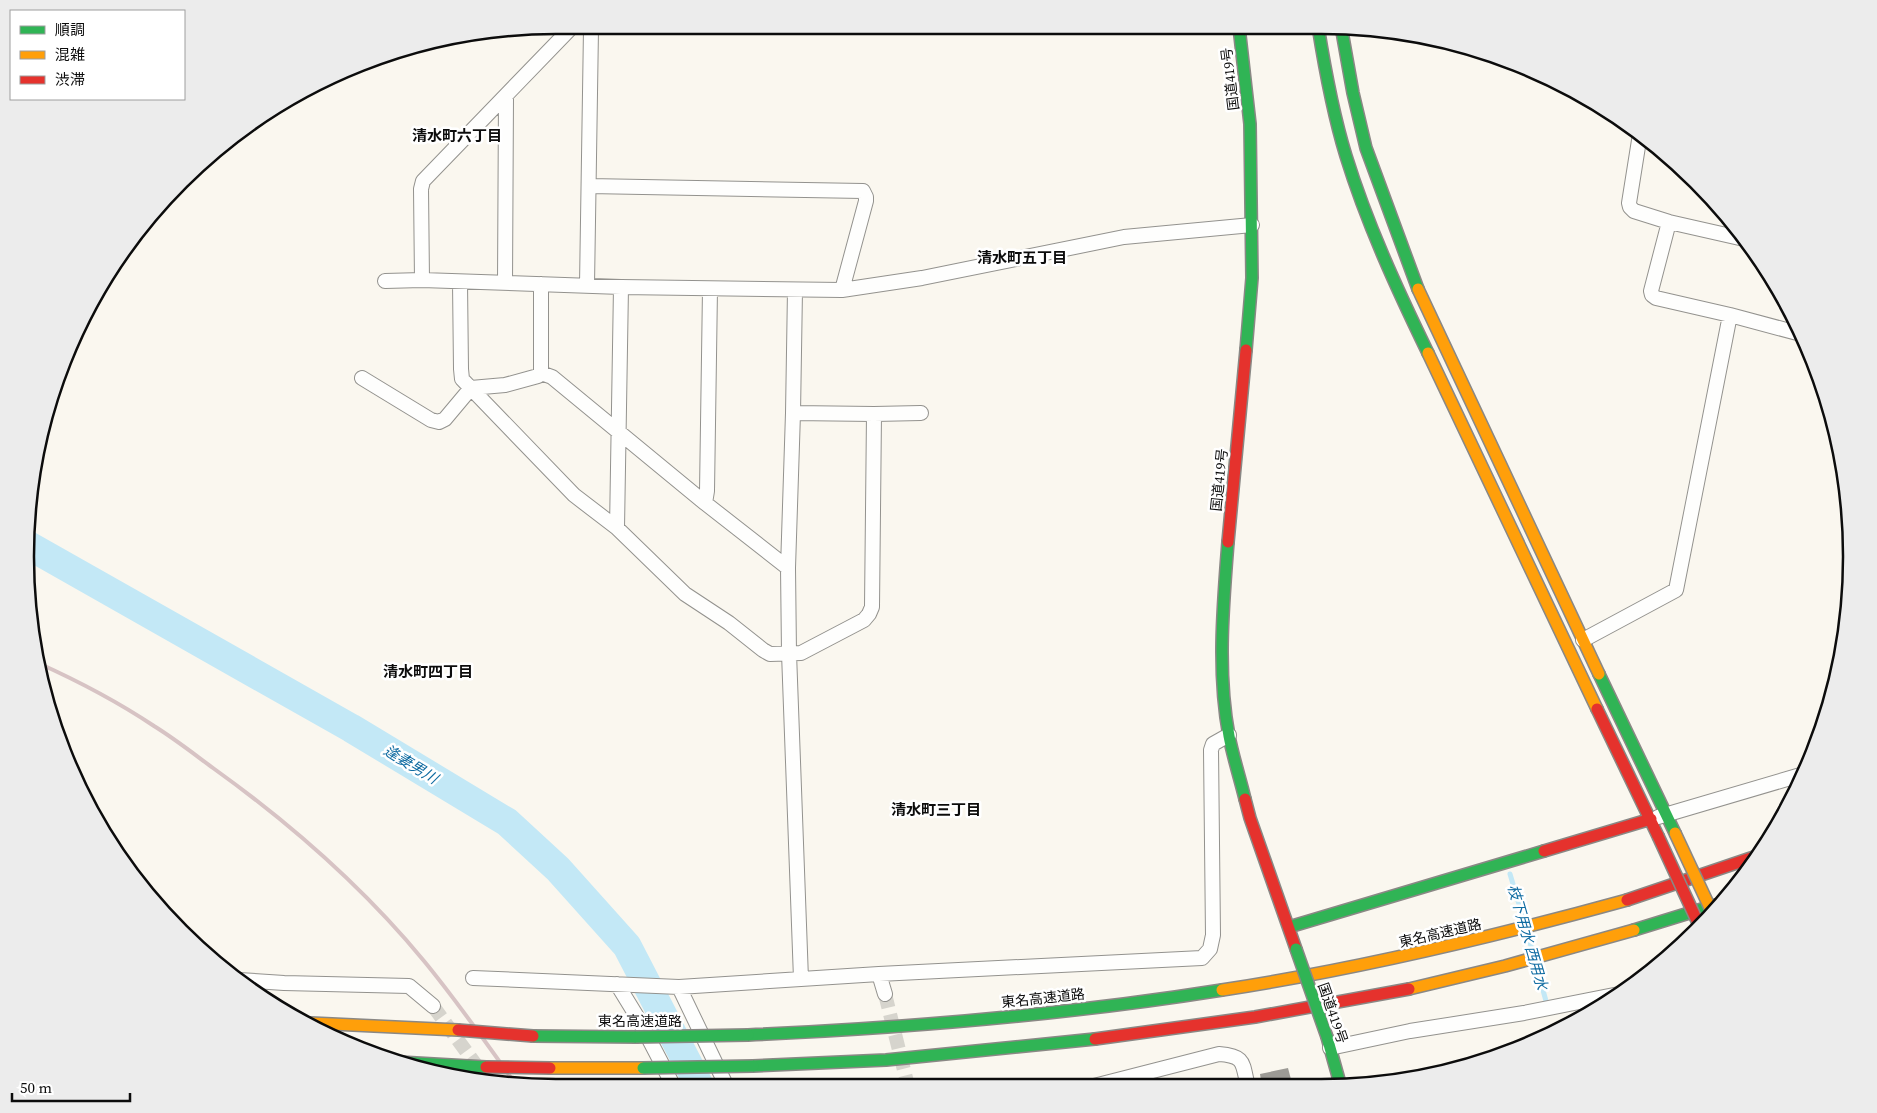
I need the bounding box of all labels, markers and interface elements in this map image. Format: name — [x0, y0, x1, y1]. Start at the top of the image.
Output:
legend — [10, 10, 185, 100]
text: 順調 — [55, 19, 85, 40]
text: 混雑 — [55, 44, 85, 65]
street label: 国道419号 — [1216, 47, 1244, 111]
text: 渋滞 — [55, 69, 85, 90]
district label: 清水町六丁目 — [412, 125, 502, 146]
district label: 清水町五丁目 — [977, 247, 1067, 268]
street label: 国道419号 — [1206, 448, 1232, 512]
district label: 清水町四丁目 — [383, 661, 473, 682]
water label: 逢妻男川 — [380, 740, 444, 789]
district label: 清水町三丁目 — [891, 799, 981, 820]
water label: 枝下用水 西用水 — [1503, 882, 1554, 994]
street label: 東名高速道路 — [1397, 914, 1483, 952]
street label: 国道419号 — [1313, 980, 1353, 1046]
street label: 東名高速道路 — [1000, 984, 1086, 1012]
street label: 東名高速道路 — [598, 1011, 682, 1031]
scale bar — [12, 1070, 130, 1102]
text: 50 m — [20, 1077, 52, 1098]

